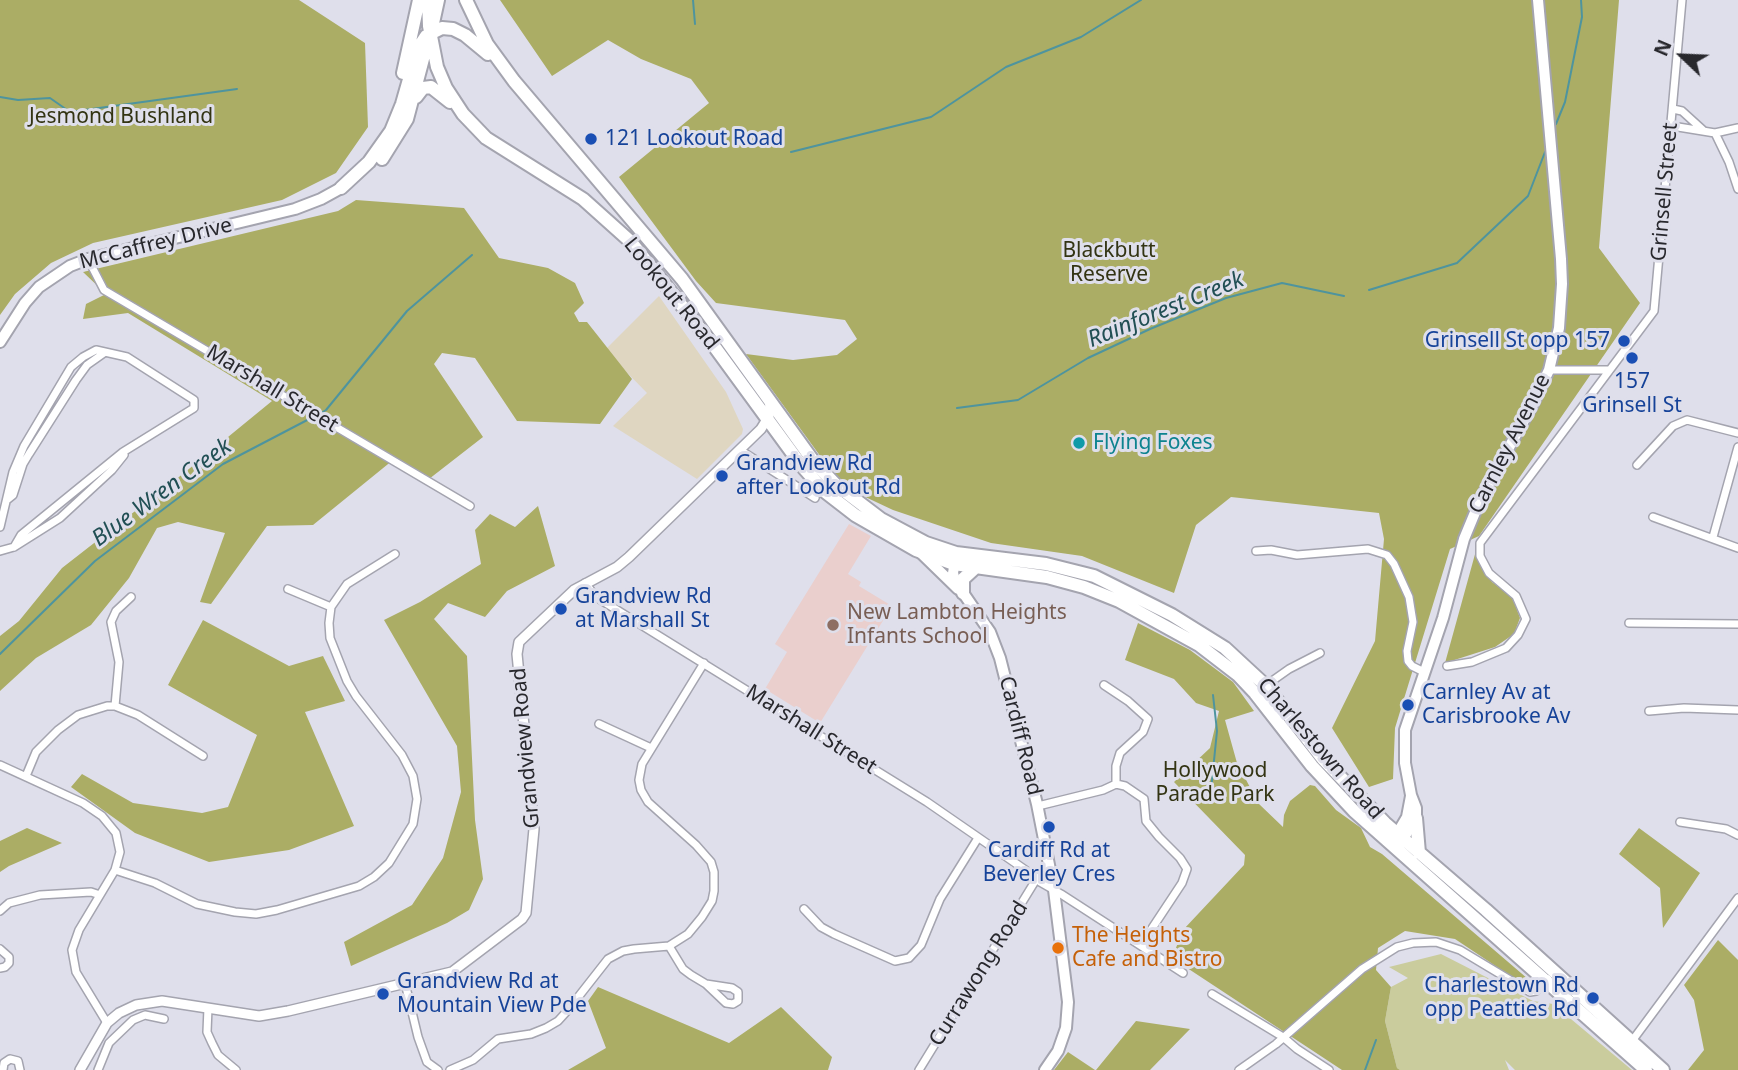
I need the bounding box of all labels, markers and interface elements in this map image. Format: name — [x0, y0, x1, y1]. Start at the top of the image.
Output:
north arrow — [1647, 21, 1717, 91]
text: N — [1648, 36, 1678, 60]
park label: Jesmond Bushland — [29, 104, 213, 130]
street label: Grinsell Street — [1646, 122, 1684, 262]
place label: 121 Lookout Road — [605, 126, 783, 152]
marker: 121 Lookout Road — [583, 131, 599, 147]
street label: McCaffrey Drive — [77, 213, 235, 275]
street label: Lookout Road — [618, 233, 724, 355]
park label: Blackbutt Reserve — [1062, 238, 1156, 288]
water label: Rainforest Creek — [1084, 266, 1248, 354]
place label: Grinsell St opp 157 — [1425, 328, 1610, 354]
marker: Grinsell St opp 157 — [1616, 333, 1632, 349]
street label: Marshall Street — [202, 340, 342, 438]
marker: 157 Grinsell St — [1624, 350, 1640, 366]
place label: 157 Grinsell St — [1582, 369, 1682, 419]
street label: Carnley Avenue — [1464, 370, 1556, 518]
place label: Flying Foxes — [1093, 430, 1213, 456]
water label: Blue Wren Creek — [87, 433, 237, 553]
marker: Flying Foxes — [1071, 435, 1087, 451]
place label: Grandview Rd after Lookout Rd — [736, 451, 901, 501]
marker: Grandview Rd after Lookout Rd — [714, 468, 730, 484]
place label: Grandview Rd at Marshall St — [575, 584, 712, 634]
place label: New Lambton Heights Infants School — [847, 600, 1067, 650]
marker: Grandview Rd at Marshall St — [553, 601, 569, 617]
marker: New Lambton Heights Infants School — [825, 617, 841, 633]
street label: Grandview Road — [506, 667, 546, 829]
street label: Charlestown Road — [1252, 673, 1388, 825]
street label: Cardiff Road — [993, 674, 1047, 798]
street label: Marshall Street — [741, 680, 881, 780]
place label: Carnley Av at Carisbrooke Av — [1422, 680, 1570, 730]
marker: Carnley Av at Carisbrooke Av — [1400, 697, 1416, 713]
park label: Hollywood Parade Park — [1155, 758, 1275, 808]
marker: Cardiff Rd at Beverley Cres — [1041, 819, 1057, 835]
place label: Cardiff Rd at Beverley Cres — [983, 838, 1115, 888]
street label: Currawong Road — [924, 897, 1034, 1051]
place label: The Heights Cafe and Bistro — [1072, 923, 1222, 973]
marker: The Heights Cafe and Bistro — [1050, 940, 1066, 956]
place label: Grandview Rd at Mountain View Pde — [397, 969, 587, 1019]
place label: Charlestown Rd opp Peatties Rd — [1424, 973, 1579, 1023]
marker: Grandview Rd at Mountain View Pde — [375, 986, 391, 1002]
marker: Charlestown Rd opp Peatties Rd — [1585, 990, 1601, 1006]

